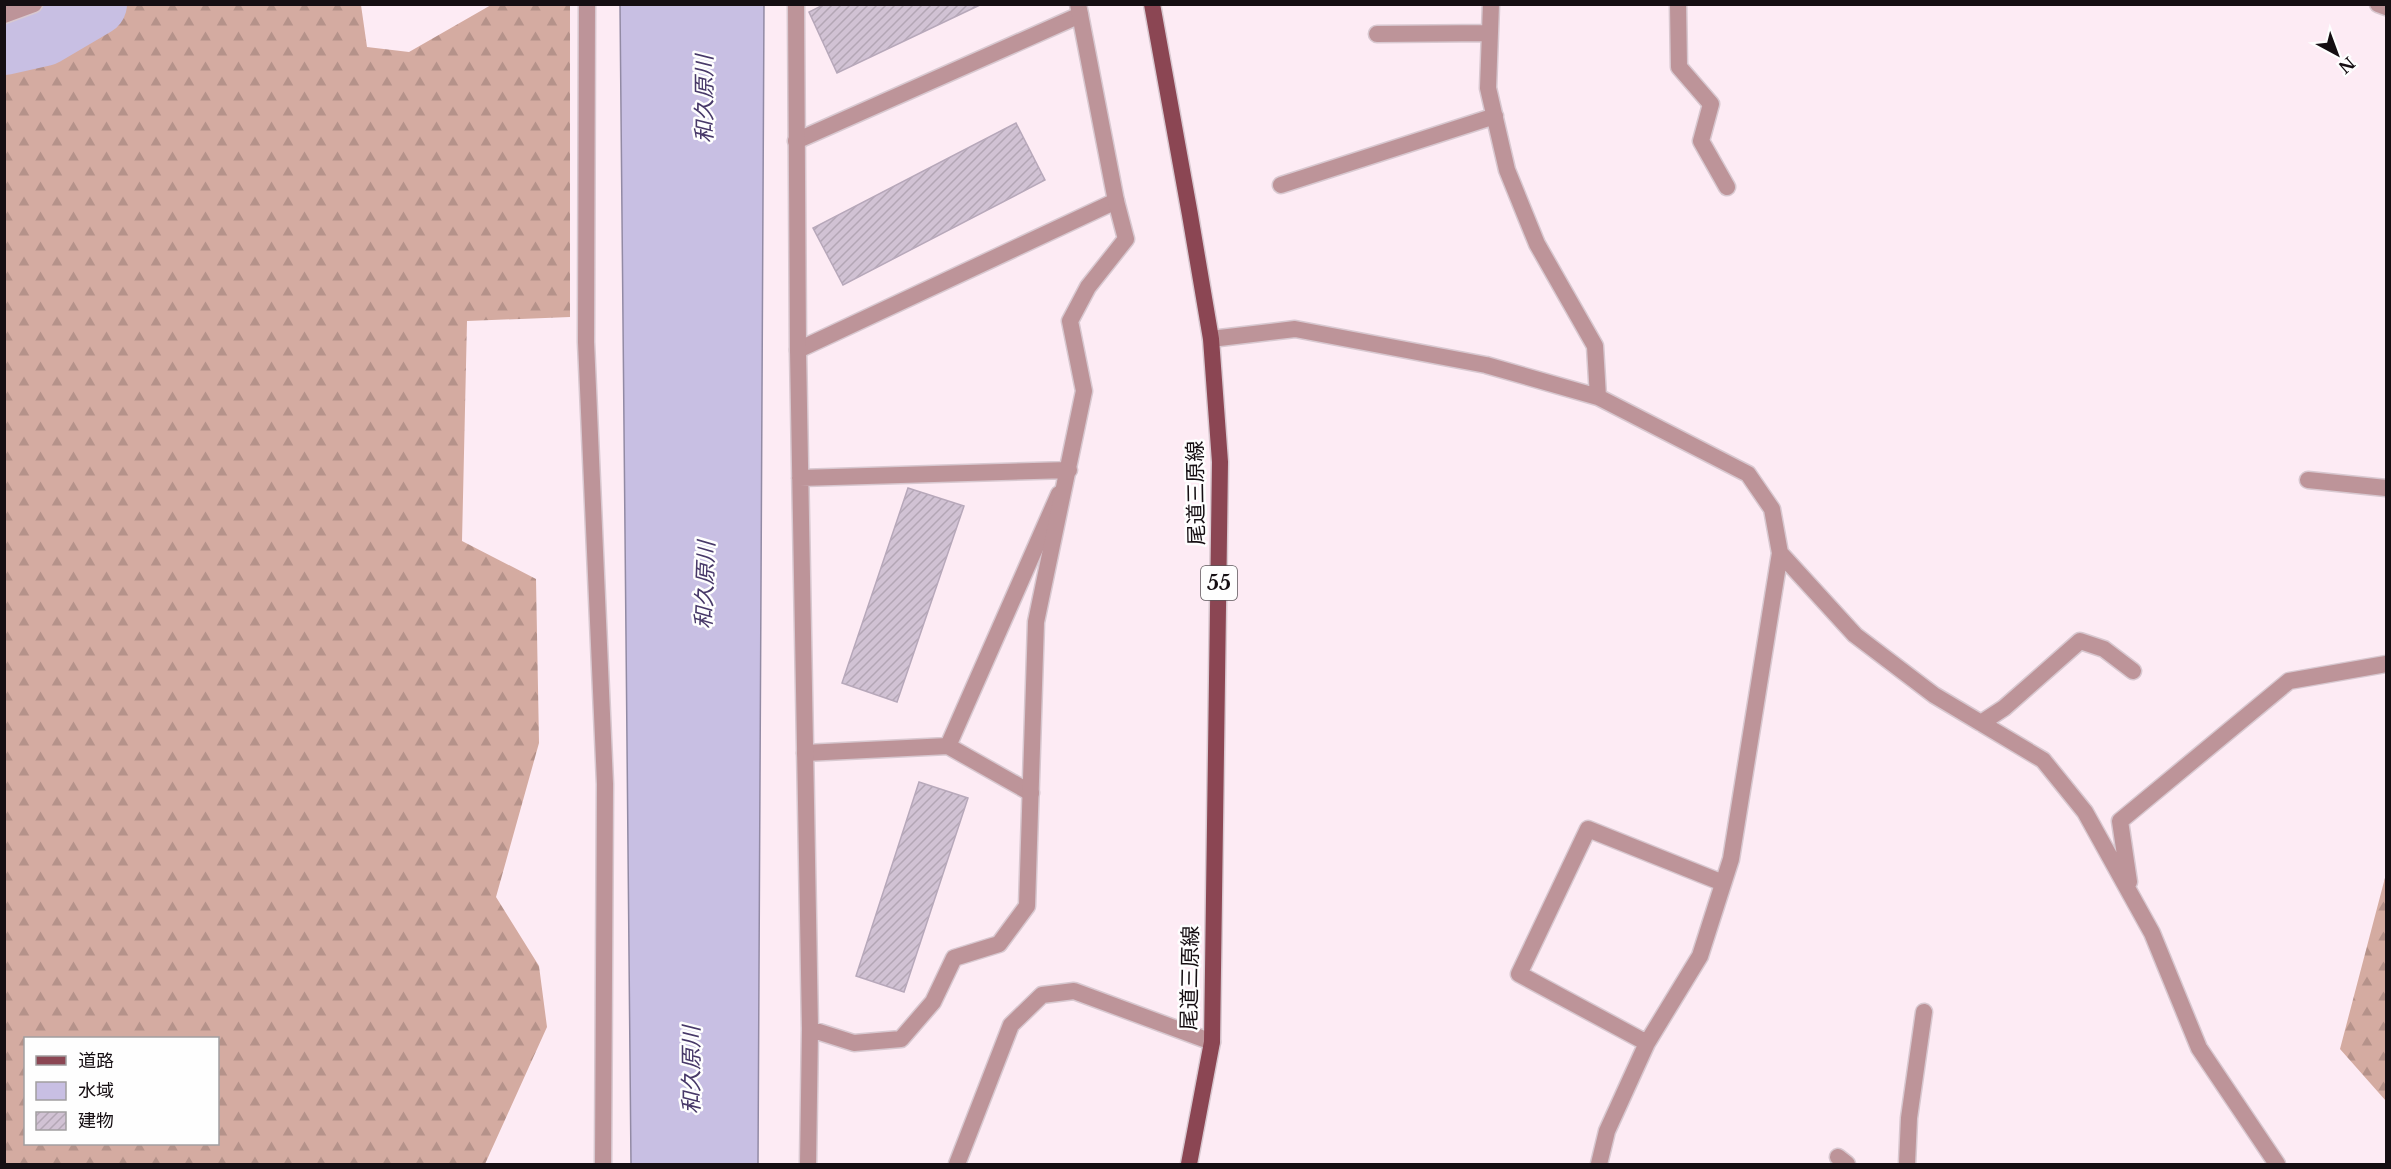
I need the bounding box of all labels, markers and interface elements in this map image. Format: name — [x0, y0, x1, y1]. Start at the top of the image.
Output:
north arrow — [2307, 24, 2367, 84]
water label: 和久原川 — [691, 53, 718, 143]
text: N — [2335, 53, 2359, 78]
street label: 尾道三原線 — [1182, 440, 1210, 546]
water label: 和久原川 — [690, 539, 720, 629]
road number: 55 — [1201, 566, 1237, 600]
street label: 尾道三原線 — [1176, 925, 1204, 1031]
water label: 和久原川 — [678, 1024, 705, 1114]
legend — [24, 1037, 219, 1145]
text: 道路 — [78, 1050, 114, 1072]
text: 水域 — [78, 1080, 114, 1102]
text: 建物 — [78, 1110, 114, 1132]

